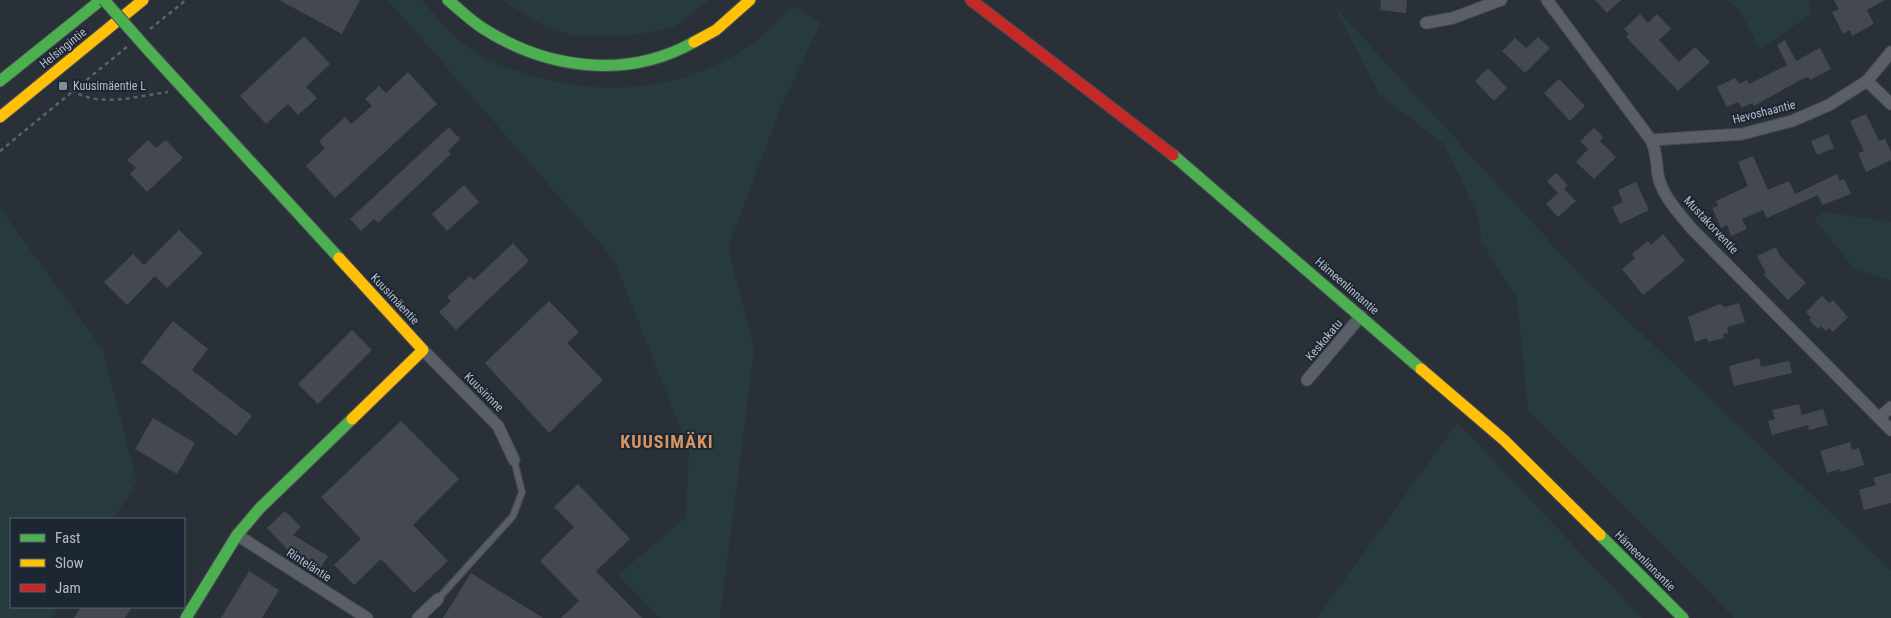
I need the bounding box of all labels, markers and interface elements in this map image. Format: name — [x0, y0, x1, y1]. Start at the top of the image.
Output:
street label: Helsingintie — [37, 25, 90, 71]
place label: Kuusimäentie L — [73, 79, 146, 93]
marker: Kuusimäentie L — [57, 80, 69, 92]
street label: Hevoshaantie — [1731, 97, 1797, 127]
street label: Mustakorventie — [1681, 193, 1741, 257]
street label: Hämeenlinnantie — [1312, 255, 1382, 318]
street label: Kuusimäentie — [368, 271, 422, 328]
street label: Keskokatu — [1303, 316, 1345, 363]
street label: Kuusirinne — [461, 369, 507, 415]
district label: KUUSIMÄKI — [620, 431, 714, 452]
legend — [10, 518, 185, 608]
street label: Hämeenlinnantie — [1612, 528, 1678, 594]
text: Fast — [55, 529, 80, 547]
street label: Rinteläntie — [284, 545, 334, 585]
text: Slow — [55, 554, 84, 572]
text: Jam — [55, 579, 81, 597]

